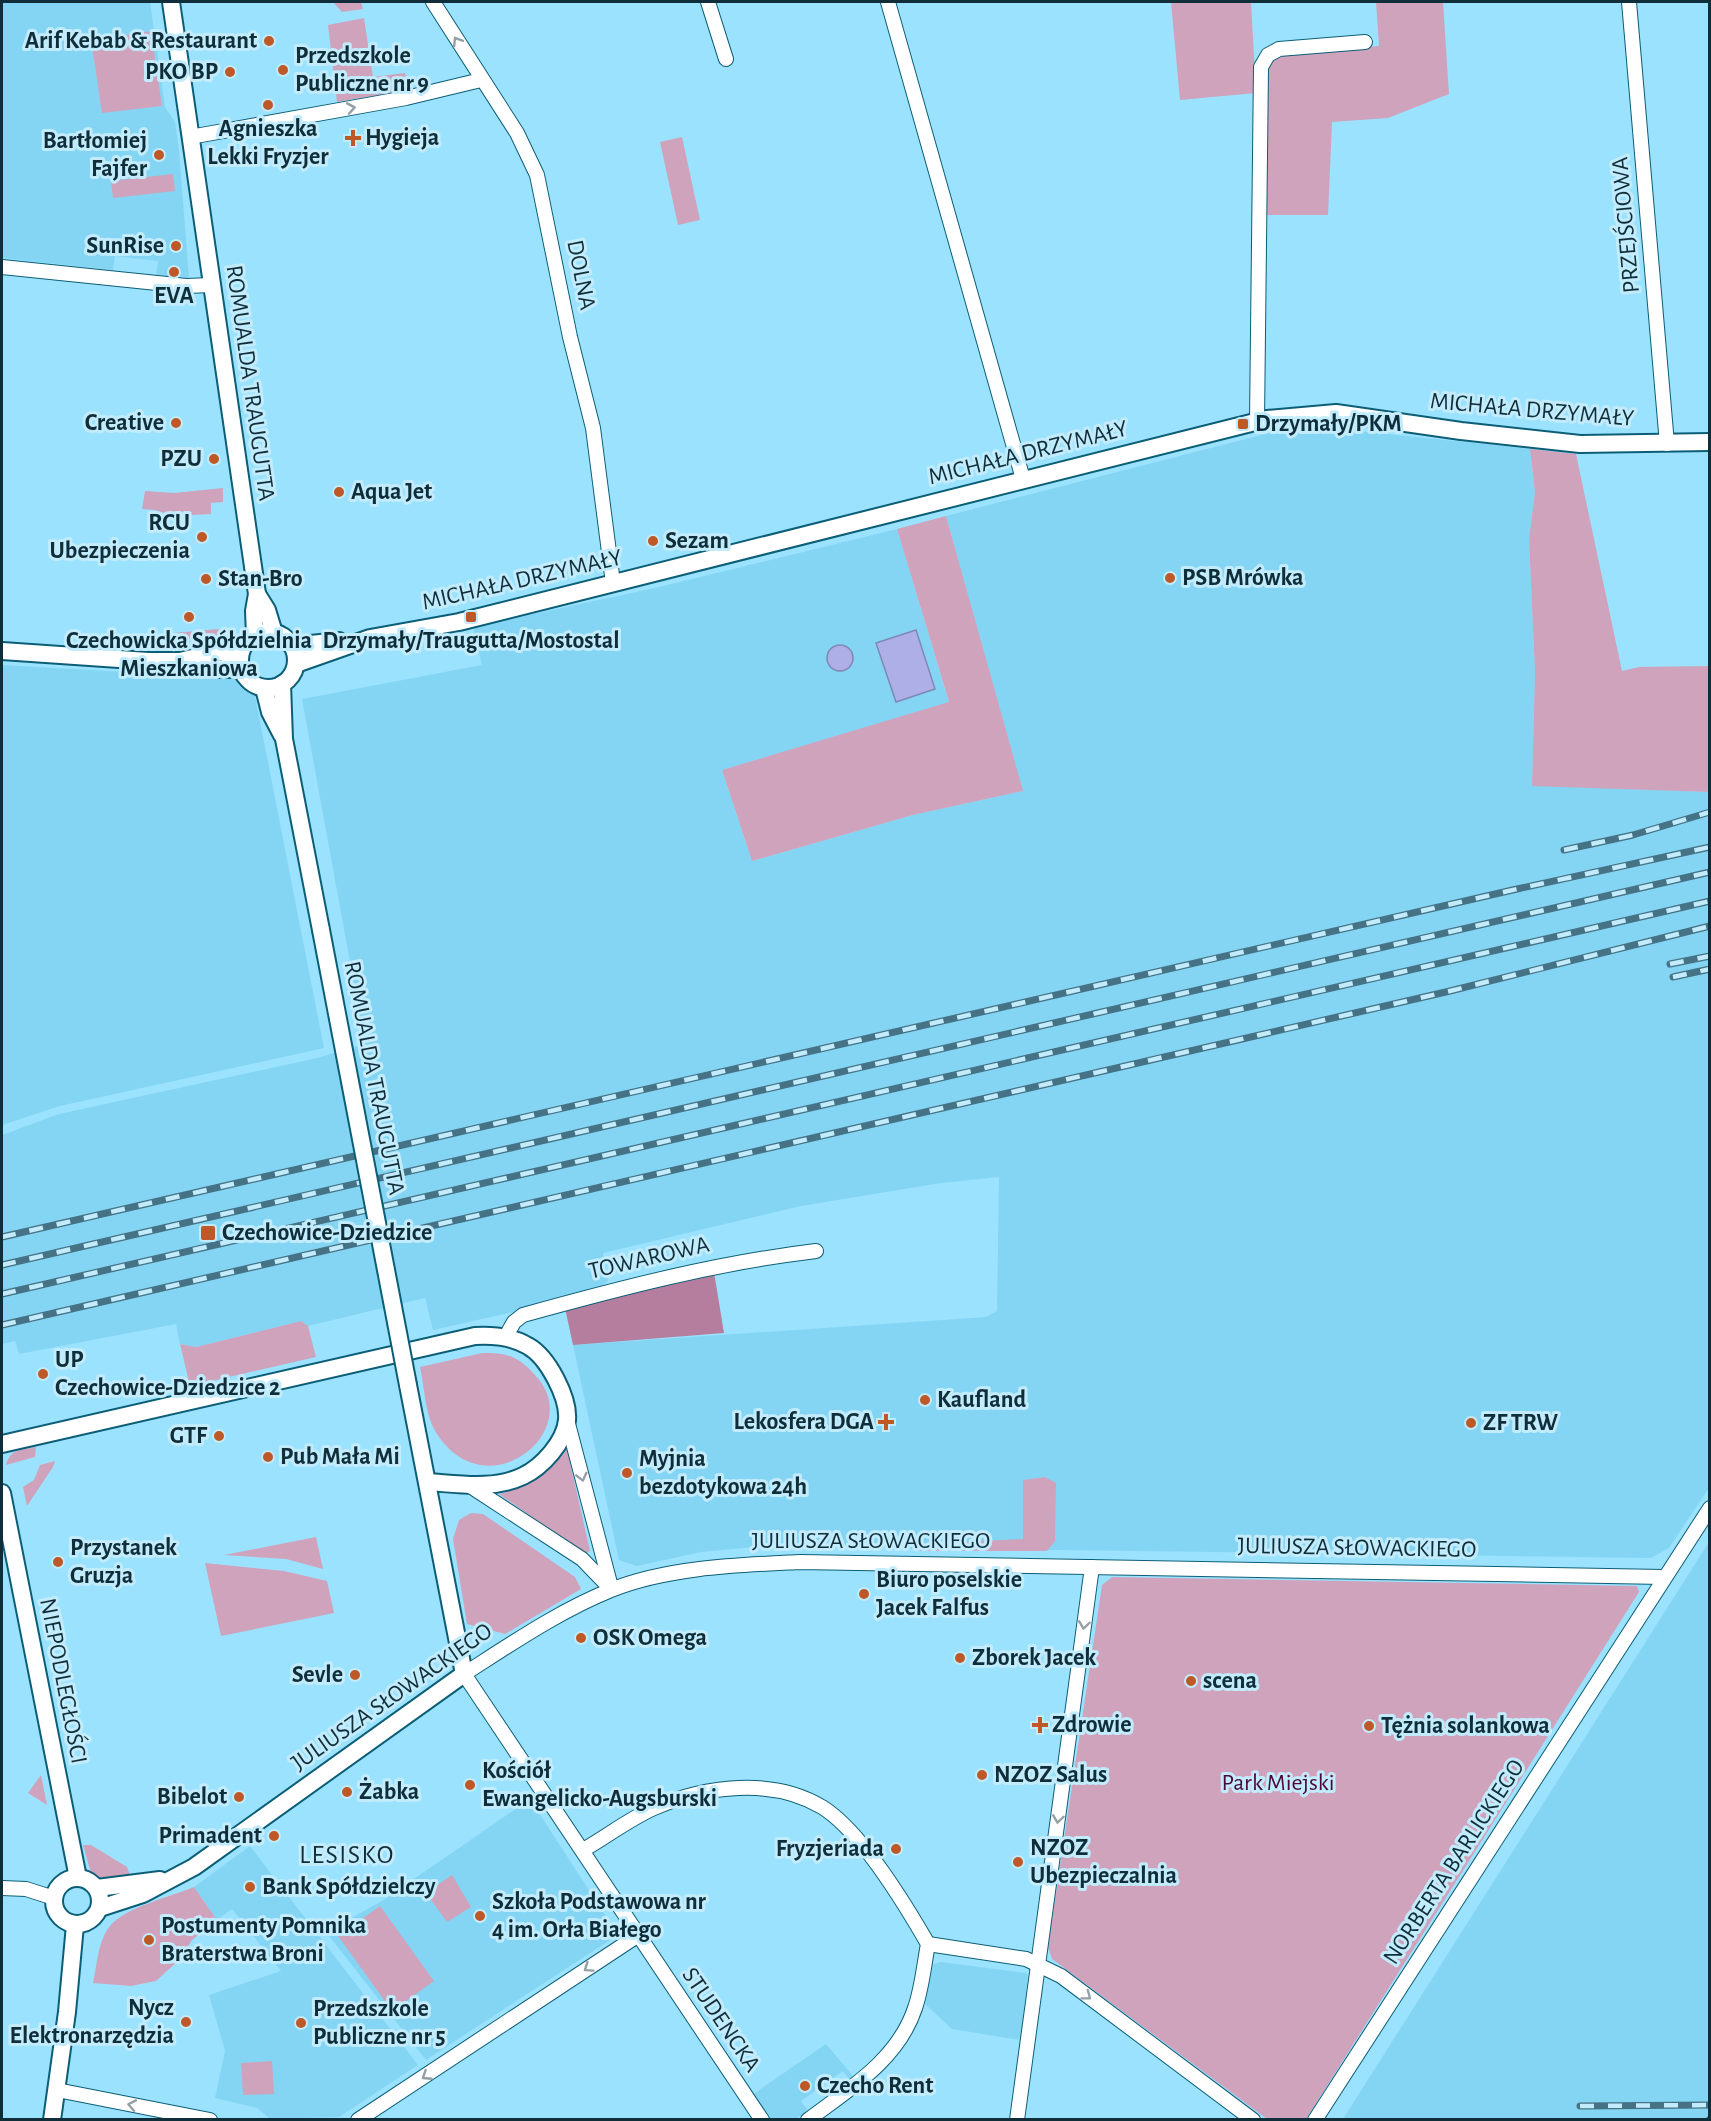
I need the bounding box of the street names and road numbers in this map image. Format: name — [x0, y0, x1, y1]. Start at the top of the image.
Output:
street label: PRZEJŚCIOWA — [1606, 156, 1644, 294]
street label: DOLNA — [562, 238, 600, 312]
street label: ROMUALDA TRAUGUTTA — [222, 264, 278, 503]
street label: MICHAŁA DRZYMAŁY — [1429, 389, 1635, 431]
street label: MICHAŁA DRZYMAŁY — [926, 417, 1130, 489]
street label: MICHAŁA DRZYMAŁY — [420, 545, 625, 615]
street label: ROMUALDA TRAUGUTTA — [340, 959, 408, 1197]
street label: TOWAROWA — [586, 1232, 712, 1284]
street label: JULIUSZA SŁOWACKIEGO — [752, 1529, 990, 1553]
street label: JULIUSZA SŁOWACKIEGO — [1237, 1534, 1477, 1562]
street label: NIEPODLEGŁOŚCI — [35, 1596, 93, 1766]
street label: JULIUSZA SŁOWACKIEGO — [287, 1619, 497, 1775]
street label: NORBERTA BARLICKIEGO — [1379, 1755, 1529, 1969]
street label: STUDENCKA — [677, 1963, 765, 2077]

